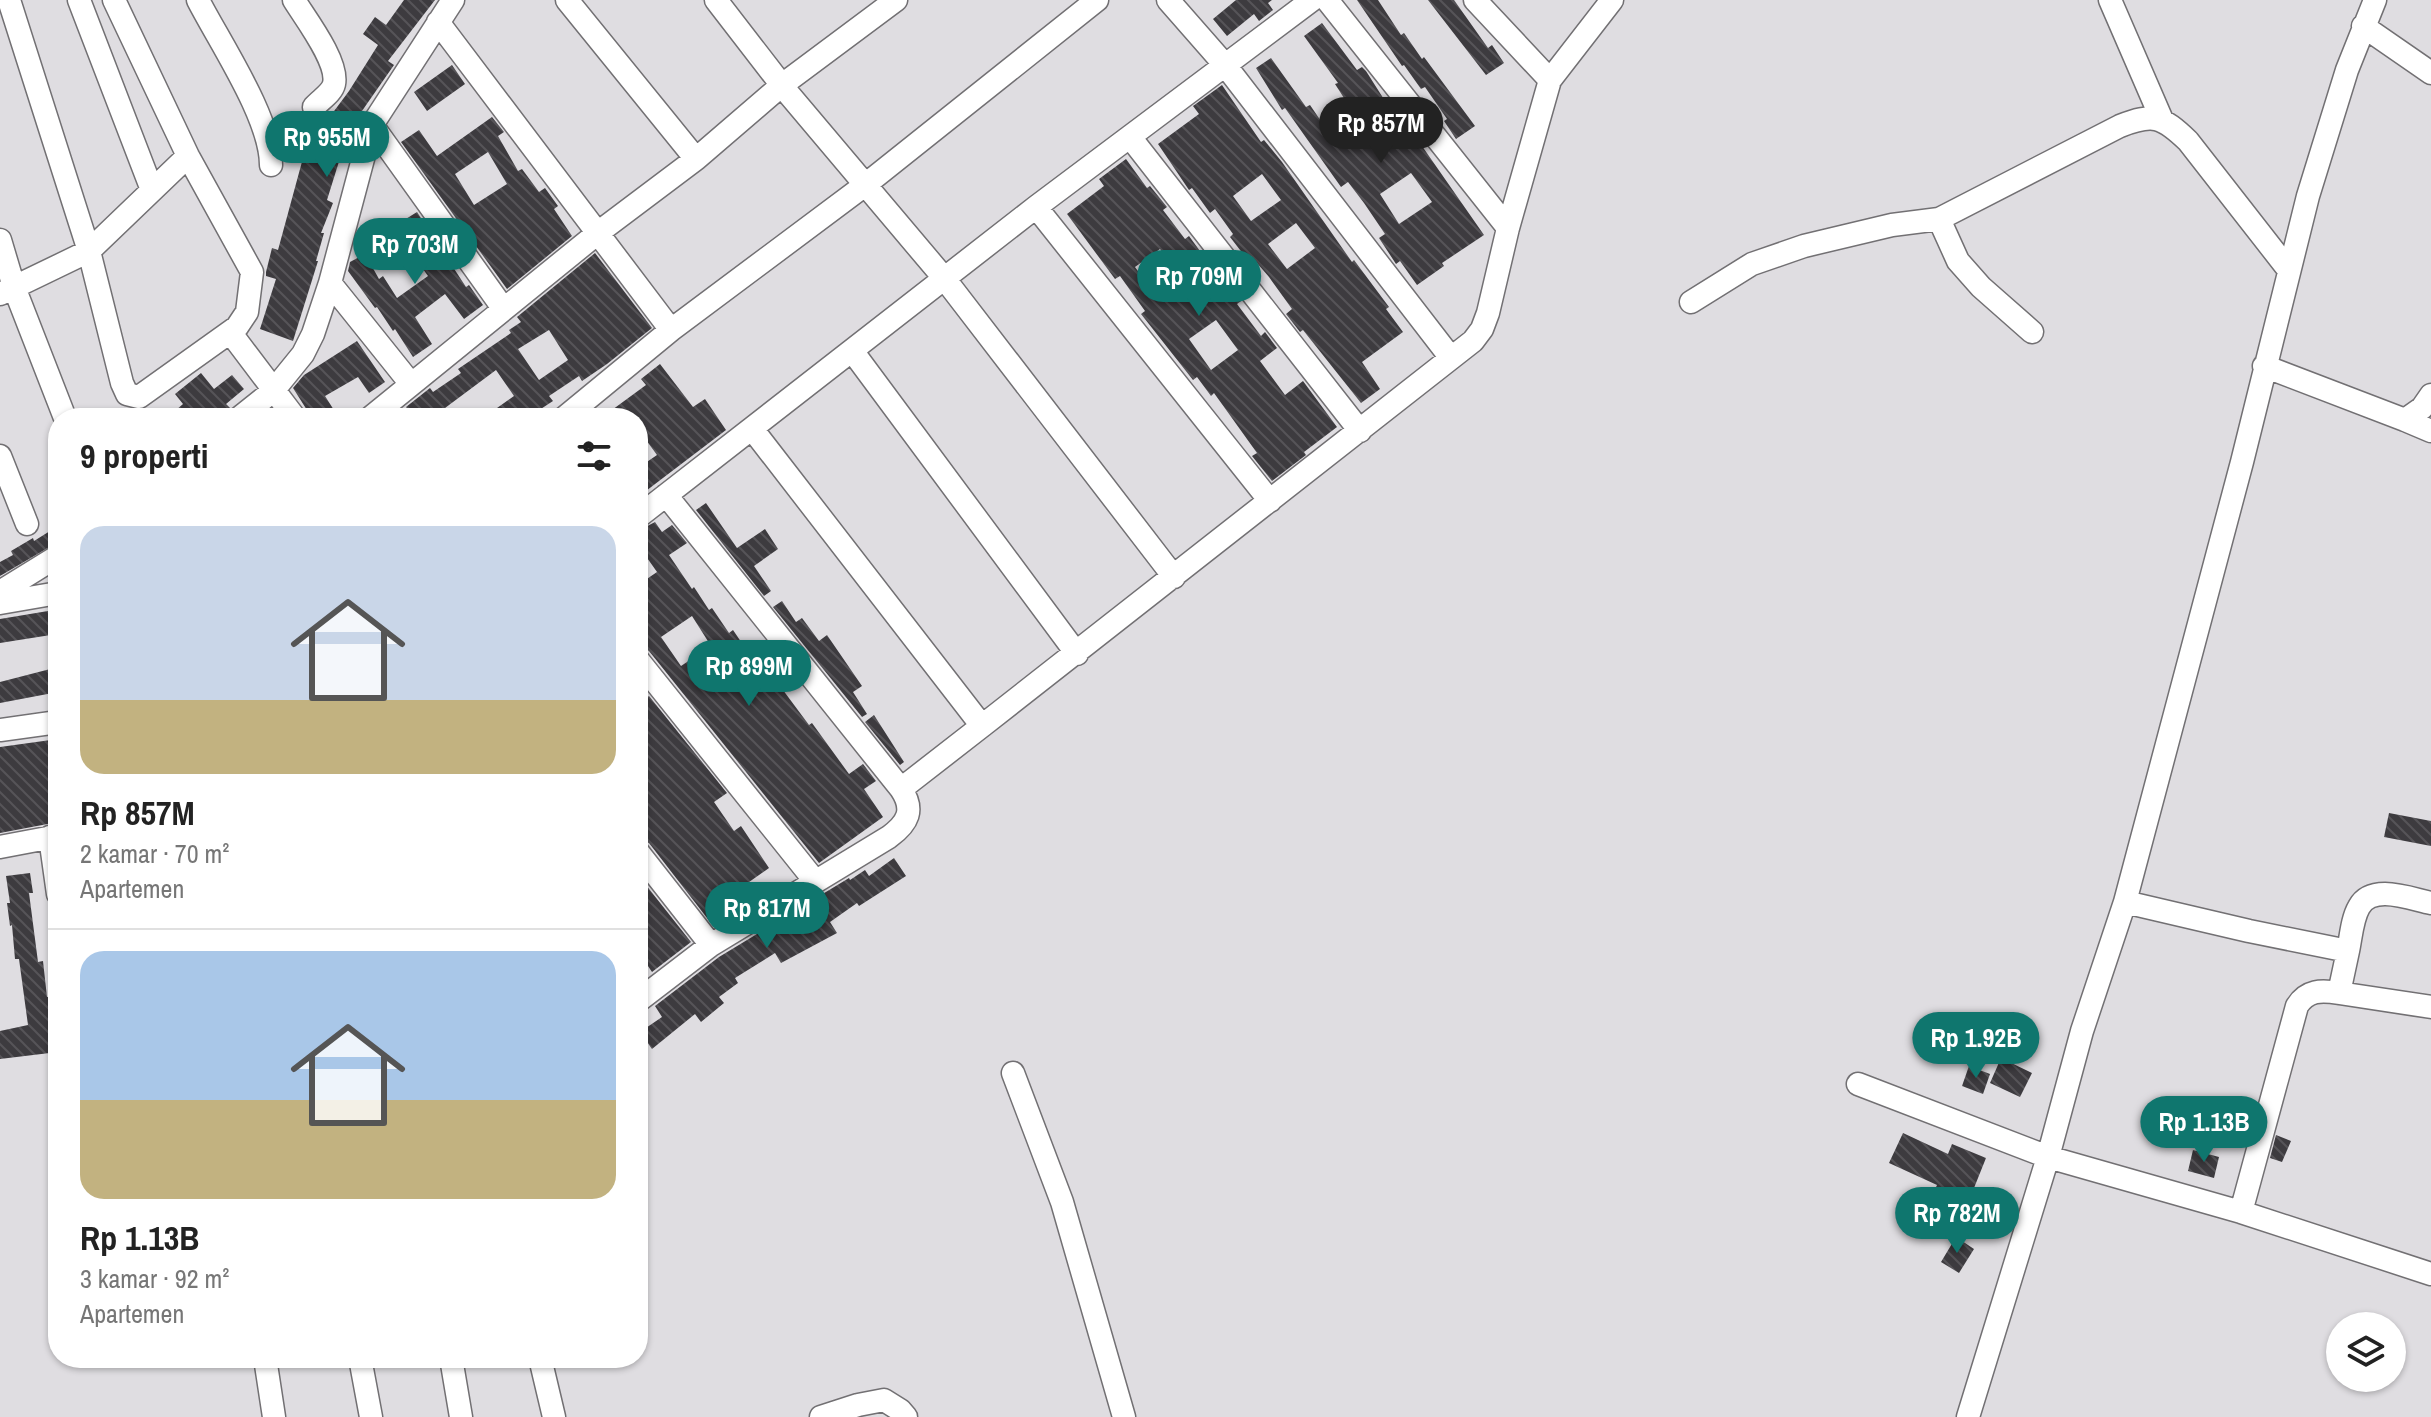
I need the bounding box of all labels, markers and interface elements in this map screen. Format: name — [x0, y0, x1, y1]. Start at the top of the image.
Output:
pin: Rp 857M — [1307, 97, 1455, 165]
text: Rp 857M — [1337, 105, 1425, 140]
pin: Rp 955M — [253, 111, 401, 179]
text: Rp 955M — [283, 119, 371, 154]
pin: Rp 703M — [341, 218, 489, 286]
text: Rp 703M — [371, 226, 459, 261]
pin: Rp 709M — [1125, 250, 1273, 318]
text: Rp 709M — [1155, 258, 1243, 293]
text: 9 properti — [80, 433, 209, 479]
icon: filters — [572, 434, 616, 478]
icon: home — [276, 578, 420, 722]
pin: Rp 899M — [675, 640, 823, 708]
text: Rp 899M — [705, 648, 793, 683]
text: Rp 857M — [80, 790, 195, 836]
text: 2 kamar · 70 m² — [80, 836, 229, 871]
text: Apartemen — [80, 871, 184, 906]
pin: Rp 817M — [693, 882, 841, 950]
text: Rp 817M — [723, 890, 811, 925]
icon: home — [276, 1003, 420, 1147]
pin: Rp 1.92B — [1893, 1012, 2059, 1080]
text: Rp 1.92B — [1930, 1020, 2022, 1055]
pin: Rp 1.13B — [2121, 1096, 2287, 1164]
text: Rp 1.13B — [2158, 1104, 2250, 1139]
pin: Rp 782M — [1883, 1187, 2031, 1255]
text: Rp 782M — [1913, 1195, 2001, 1230]
text: Rp 1.13B — [80, 1215, 199, 1261]
text: 3 kamar · 92 m² — [80, 1261, 229, 1296]
text: Apartemen — [80, 1296, 184, 1331]
map controls — [2326, 1312, 2406, 1392]
button: layers — [2326, 1312, 2406, 1392]

